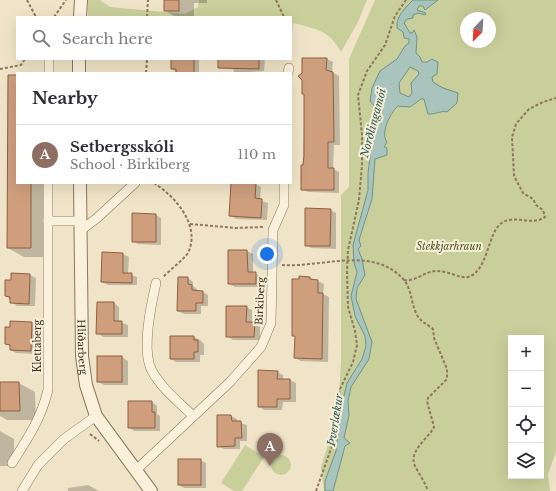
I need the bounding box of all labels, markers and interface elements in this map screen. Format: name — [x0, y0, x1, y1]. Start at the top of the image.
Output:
north arrow — [460, 12, 496, 48]
search box — [16, 16, 292, 60]
icon: search — [30, 27, 52, 49]
text: Search here — [62, 29, 153, 48]
water label: Norðlingamói — [357, 87, 389, 160]
text: Nearby — [32, 88, 98, 109]
text: Setbergsskóli — [70, 137, 174, 156]
text: A — [40, 146, 50, 163]
text: 110 m — [237, 146, 276, 163]
text: School · Birkiberg — [70, 156, 190, 173]
park label: Stekkjarhraun — [416, 240, 482, 253]
your location — [257, 244, 277, 264]
street label: Birkiberg — [252, 275, 268, 326]
street label: Klettaberg — [31, 319, 44, 372]
street label: Hlíðarberg — [75, 319, 91, 377]
map controls — [508, 335, 544, 479]
button: + — [508, 335, 544, 371]
button: − — [508, 371, 544, 407]
water label: Þverlækur — [324, 392, 346, 448]
button: locate — [508, 407, 544, 443]
pin: A — [257, 433, 283, 466]
button: layers — [508, 443, 544, 479]

